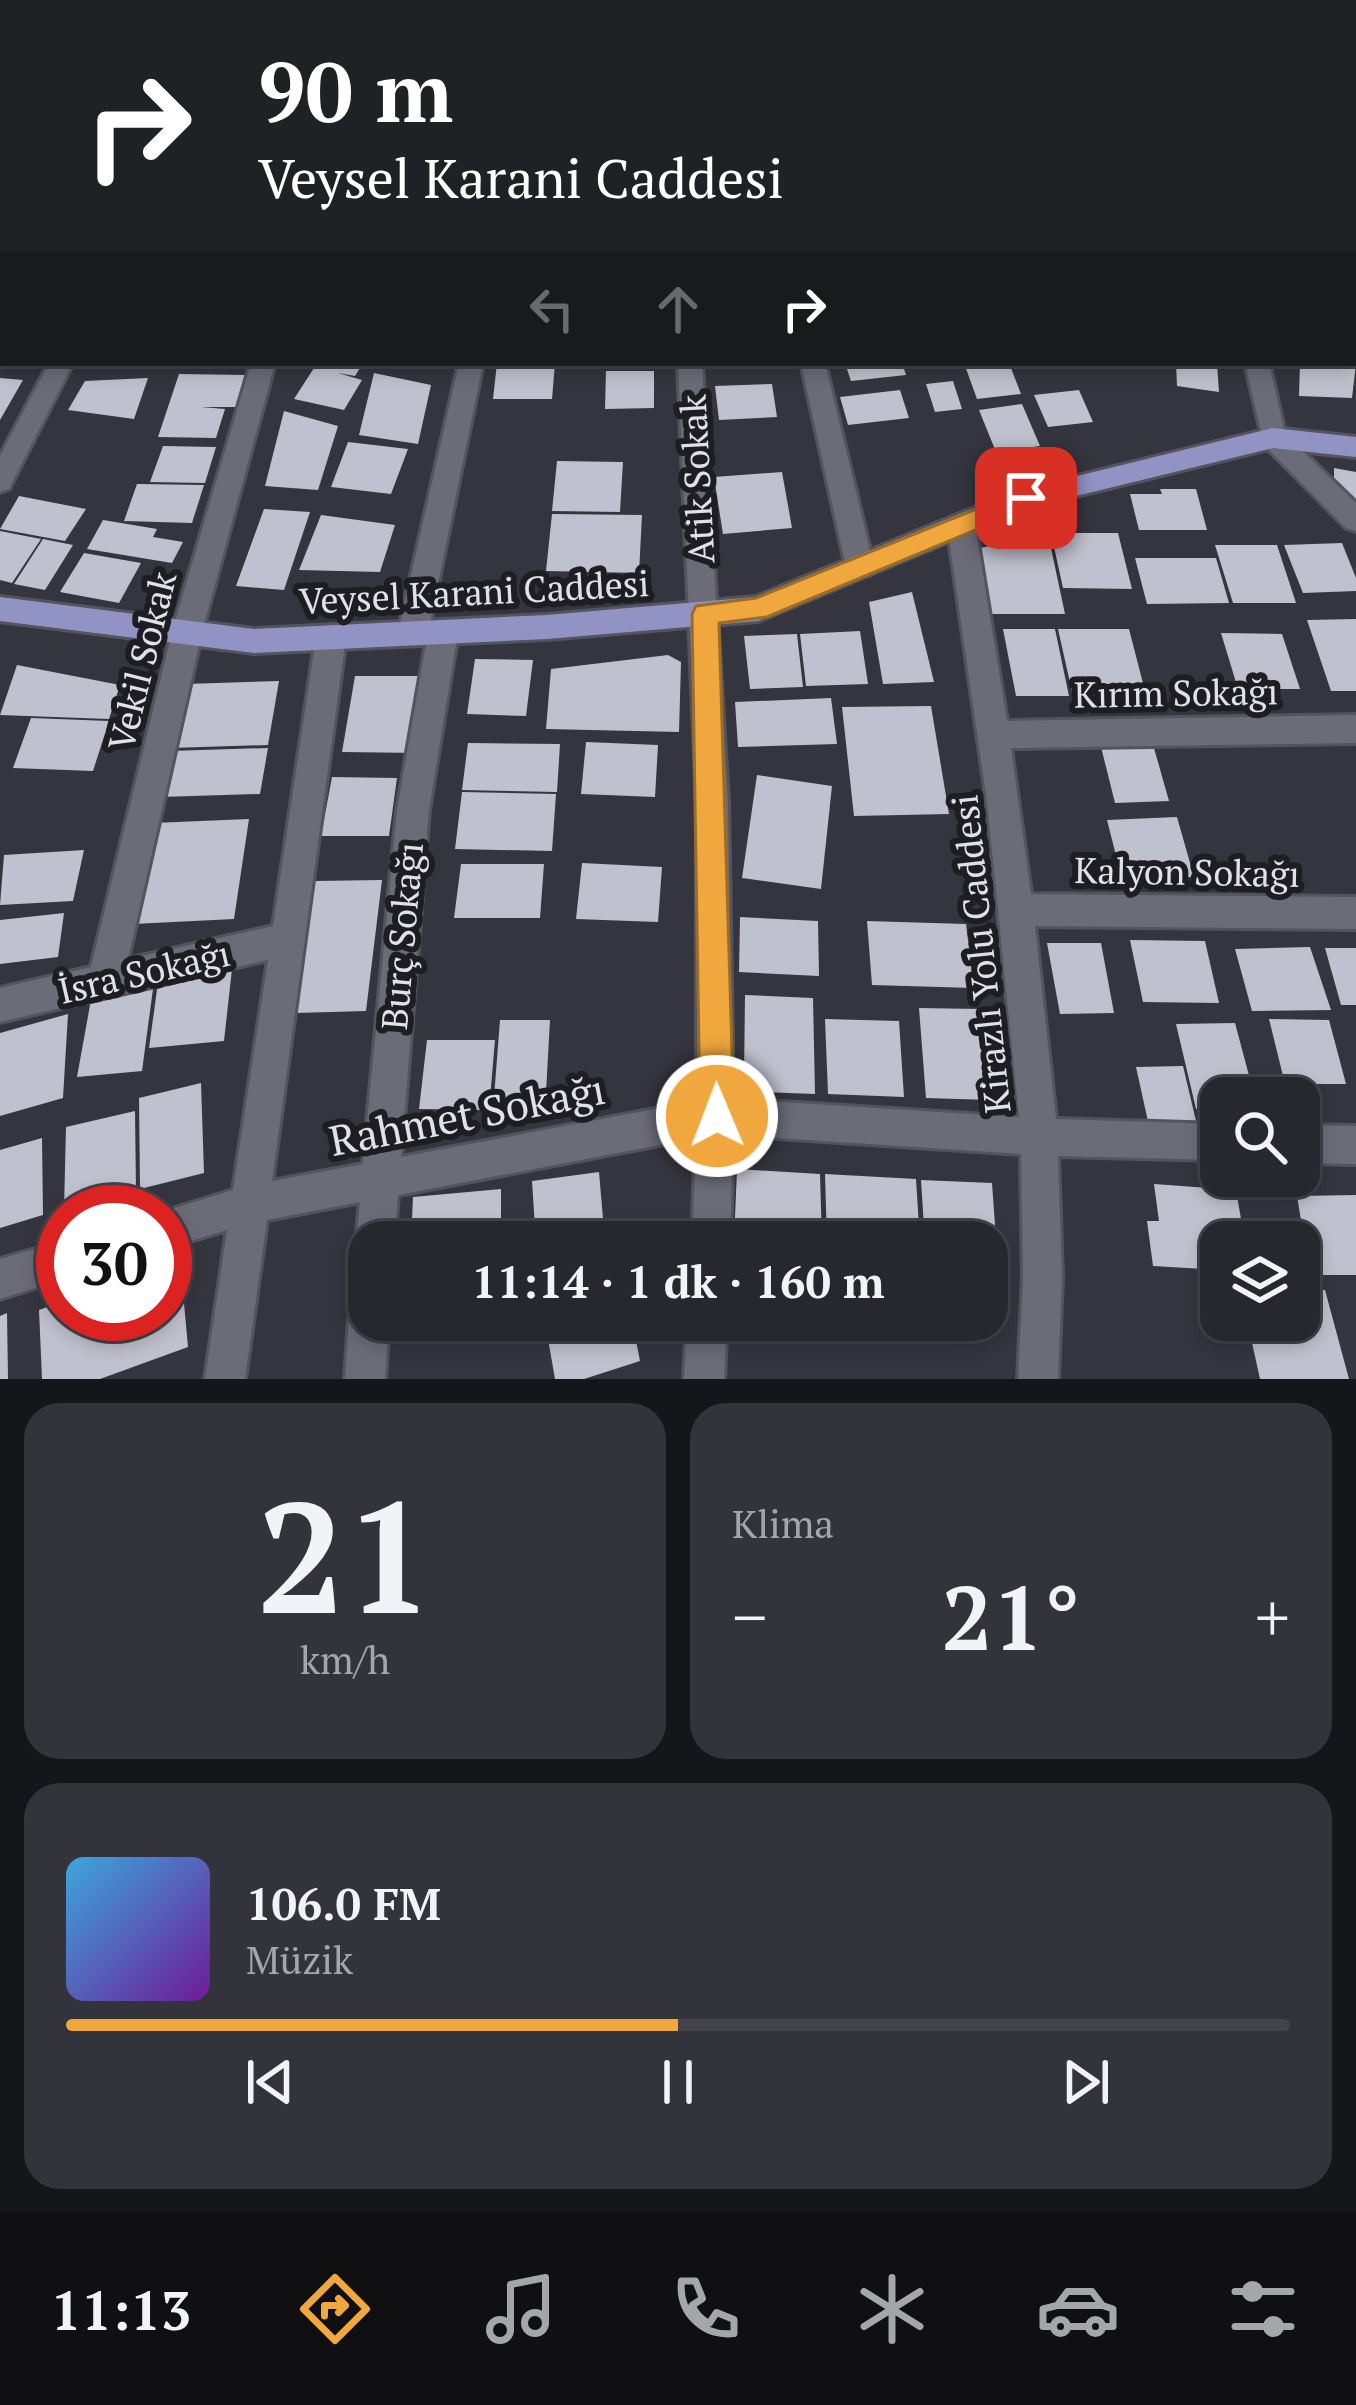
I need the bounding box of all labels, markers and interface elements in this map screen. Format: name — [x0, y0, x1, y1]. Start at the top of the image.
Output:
text: 90 m — [258, 35, 453, 146]
icon: right — [60, 48, 216, 204]
text: Veysel Karani Caddesi — [258, 142, 784, 213]
icon: left — [519, 276, 585, 342]
icon: ahead — [645, 276, 711, 342]
icon: right — [771, 276, 837, 342]
street label: Atik Sokak — [669, 393, 724, 565]
pin — [975, 447, 1077, 549]
icon: arrive — [993, 465, 1059, 531]
street label: Veysel Karani Caddesi — [298, 559, 650, 624]
street label: Vekil Sokak — [97, 566, 187, 755]
street label: Kırım Sokağı — [1073, 667, 1279, 718]
street label: Kirazlı Yolu Caddesi — [940, 792, 1021, 1116]
street label: Burç Sokağı — [370, 840, 433, 1032]
street label: Kalyon Sokağı — [1074, 846, 1300, 897]
street label: İsra Sokağı — [53, 929, 234, 1014]
position arrow — [654, 1053, 780, 1179]
street label: Rahmet Sokağı — [324, 1060, 609, 1168]
map controls — [1200, 1077, 1320, 1341]
button: search — [1200, 1077, 1320, 1197]
speed limit sign: 30 — [36, 1185, 192, 1341]
button: layers — [1200, 1221, 1320, 1341]
text: 11:14 · 1 dk · 160 m — [471, 1251, 885, 1311]
text: 21 — [257, 1451, 433, 1658]
text: Klima — [732, 1497, 834, 1549]
text: 21° — [942, 1556, 1080, 1676]
text: − — [732, 1572, 767, 1660]
text: + — [1255, 1572, 1290, 1660]
text: km/h — [300, 1633, 390, 1685]
text: 106.0 FM — [246, 1873, 441, 1933]
text: Müzik — [246, 1933, 353, 1985]
icon: previous — [237, 2049, 303, 2115]
icon: pause — [645, 2049, 711, 2115]
icon: next — [1053, 2049, 1119, 2115]
icon: directions — [293, 2267, 377, 2351]
icon: music — [479, 2267, 563, 2351]
icon: phone — [664, 2267, 748, 2351]
icon: climate — [850, 2267, 934, 2351]
icon: car — [1036, 2267, 1120, 2351]
icon: filters — [1221, 2267, 1305, 2351]
text: 11:13 — [51, 2274, 191, 2345]

